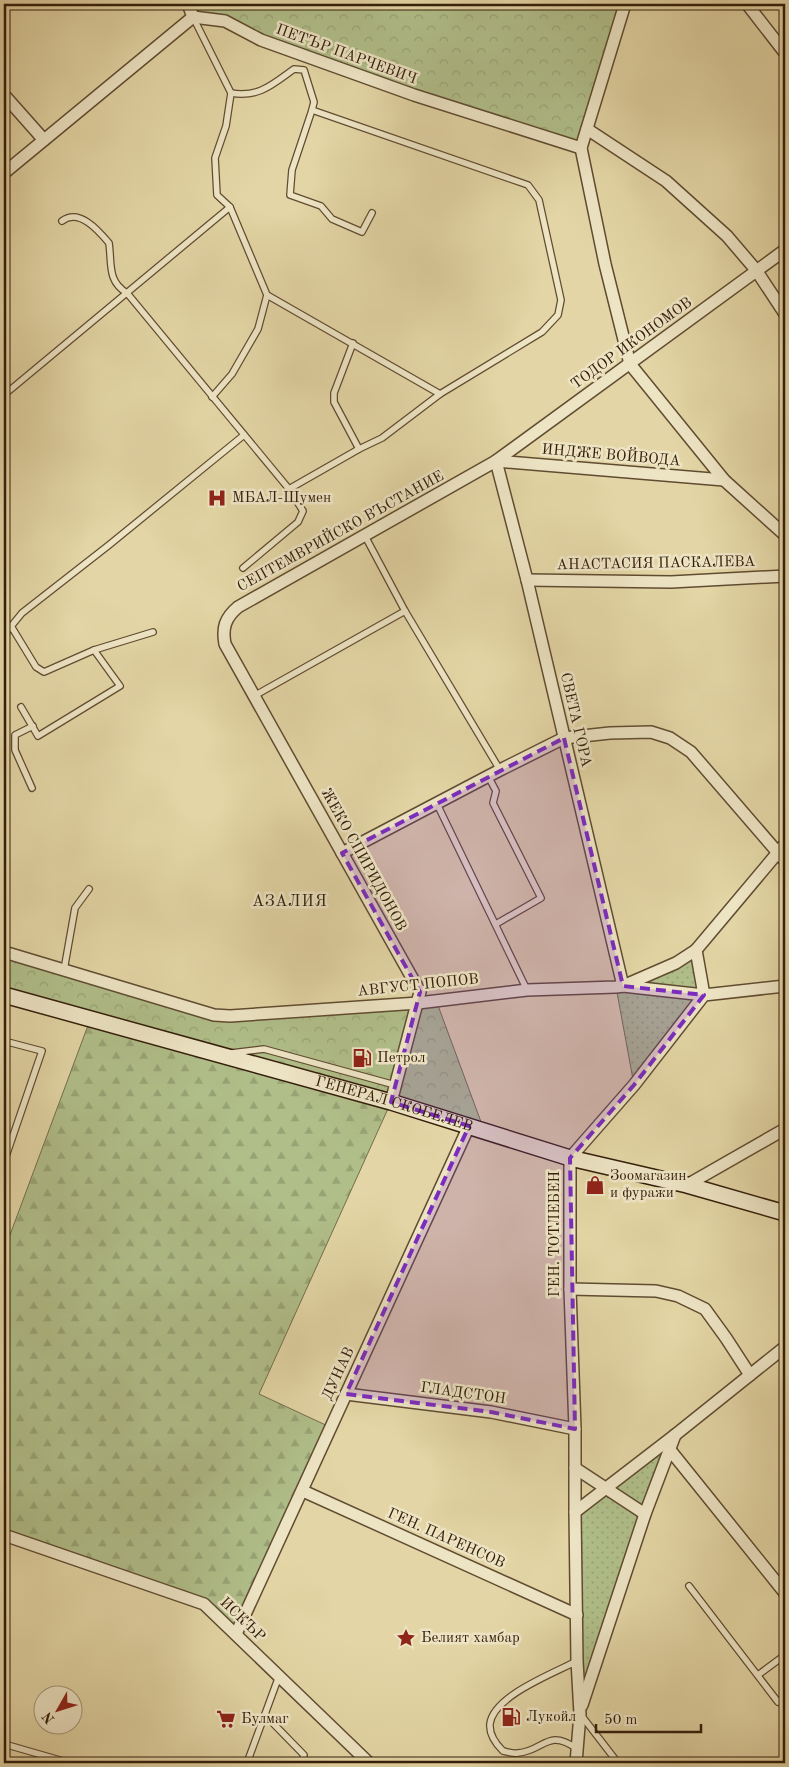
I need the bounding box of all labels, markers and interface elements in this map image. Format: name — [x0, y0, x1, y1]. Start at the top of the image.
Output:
street label: ПЕТЪР ПАРЧЕВИЧ — [274, 23, 418, 87]
street label: ТОДОР ИКОНОМОВ — [569, 295, 695, 393]
street label: ИНДЖЕ ВОЙВОДА — [541, 438, 682, 470]
street label: СЕПТЕМВРИЙСКО ВЪСТАНИЕ — [233, 465, 447, 595]
hospital icon: МБАЛ-Шумен — [206, 487, 228, 509]
place label: МБАЛ-Шумен — [232, 491, 331, 506]
street label: АНАСТАСИЯ ПАСКАЛЕВА — [556, 555, 756, 573]
street label: СВЕТА ГОРА — [557, 671, 593, 769]
street label: ЖЕКО СПИРИДОНОВ — [318, 786, 408, 934]
district label: АЗАЛИЯ — [252, 894, 328, 910]
street label: АВГУСТ ПОПОВ — [357, 972, 479, 1000]
fuel station icon: Петрол — [351, 1047, 373, 1069]
place label: Петрол — [377, 1051, 426, 1066]
street label: ГЕНЕРАЛ СКОБЕЛЕВ — [314, 1074, 475, 1135]
place label: Зоомагазин и фуражи — [610, 1169, 687, 1201]
street label: ГЕН. ТОТЛЕБЕН — [548, 1171, 563, 1297]
shop icon: Зоомагазин и фуражи — [584, 1174, 606, 1196]
street label: ДУНАВ — [320, 1345, 358, 1403]
street label: ГЛАДСТОН — [419, 1381, 507, 1407]
street label: ГЕН. ПАРЕНСОВ — [385, 1506, 507, 1572]
street label: ИСКЪР — [216, 1595, 268, 1645]
place icon: Белият хамбар — [395, 1627, 417, 1649]
place label: Белият хамбар — [421, 1631, 520, 1646]
north arrow — [32, 1684, 82, 1734]
scale bar — [596, 1702, 702, 1734]
fuel station icon: Лукойл — [500, 1706, 522, 1728]
supermarket icon: Булмаг — [215, 1708, 237, 1730]
text: N — [40, 1709, 57, 1726]
place label: Лукойл — [526, 1710, 576, 1725]
place label: Булмаг — [241, 1712, 289, 1727]
text: 50 m — [604, 1713, 638, 1728]

